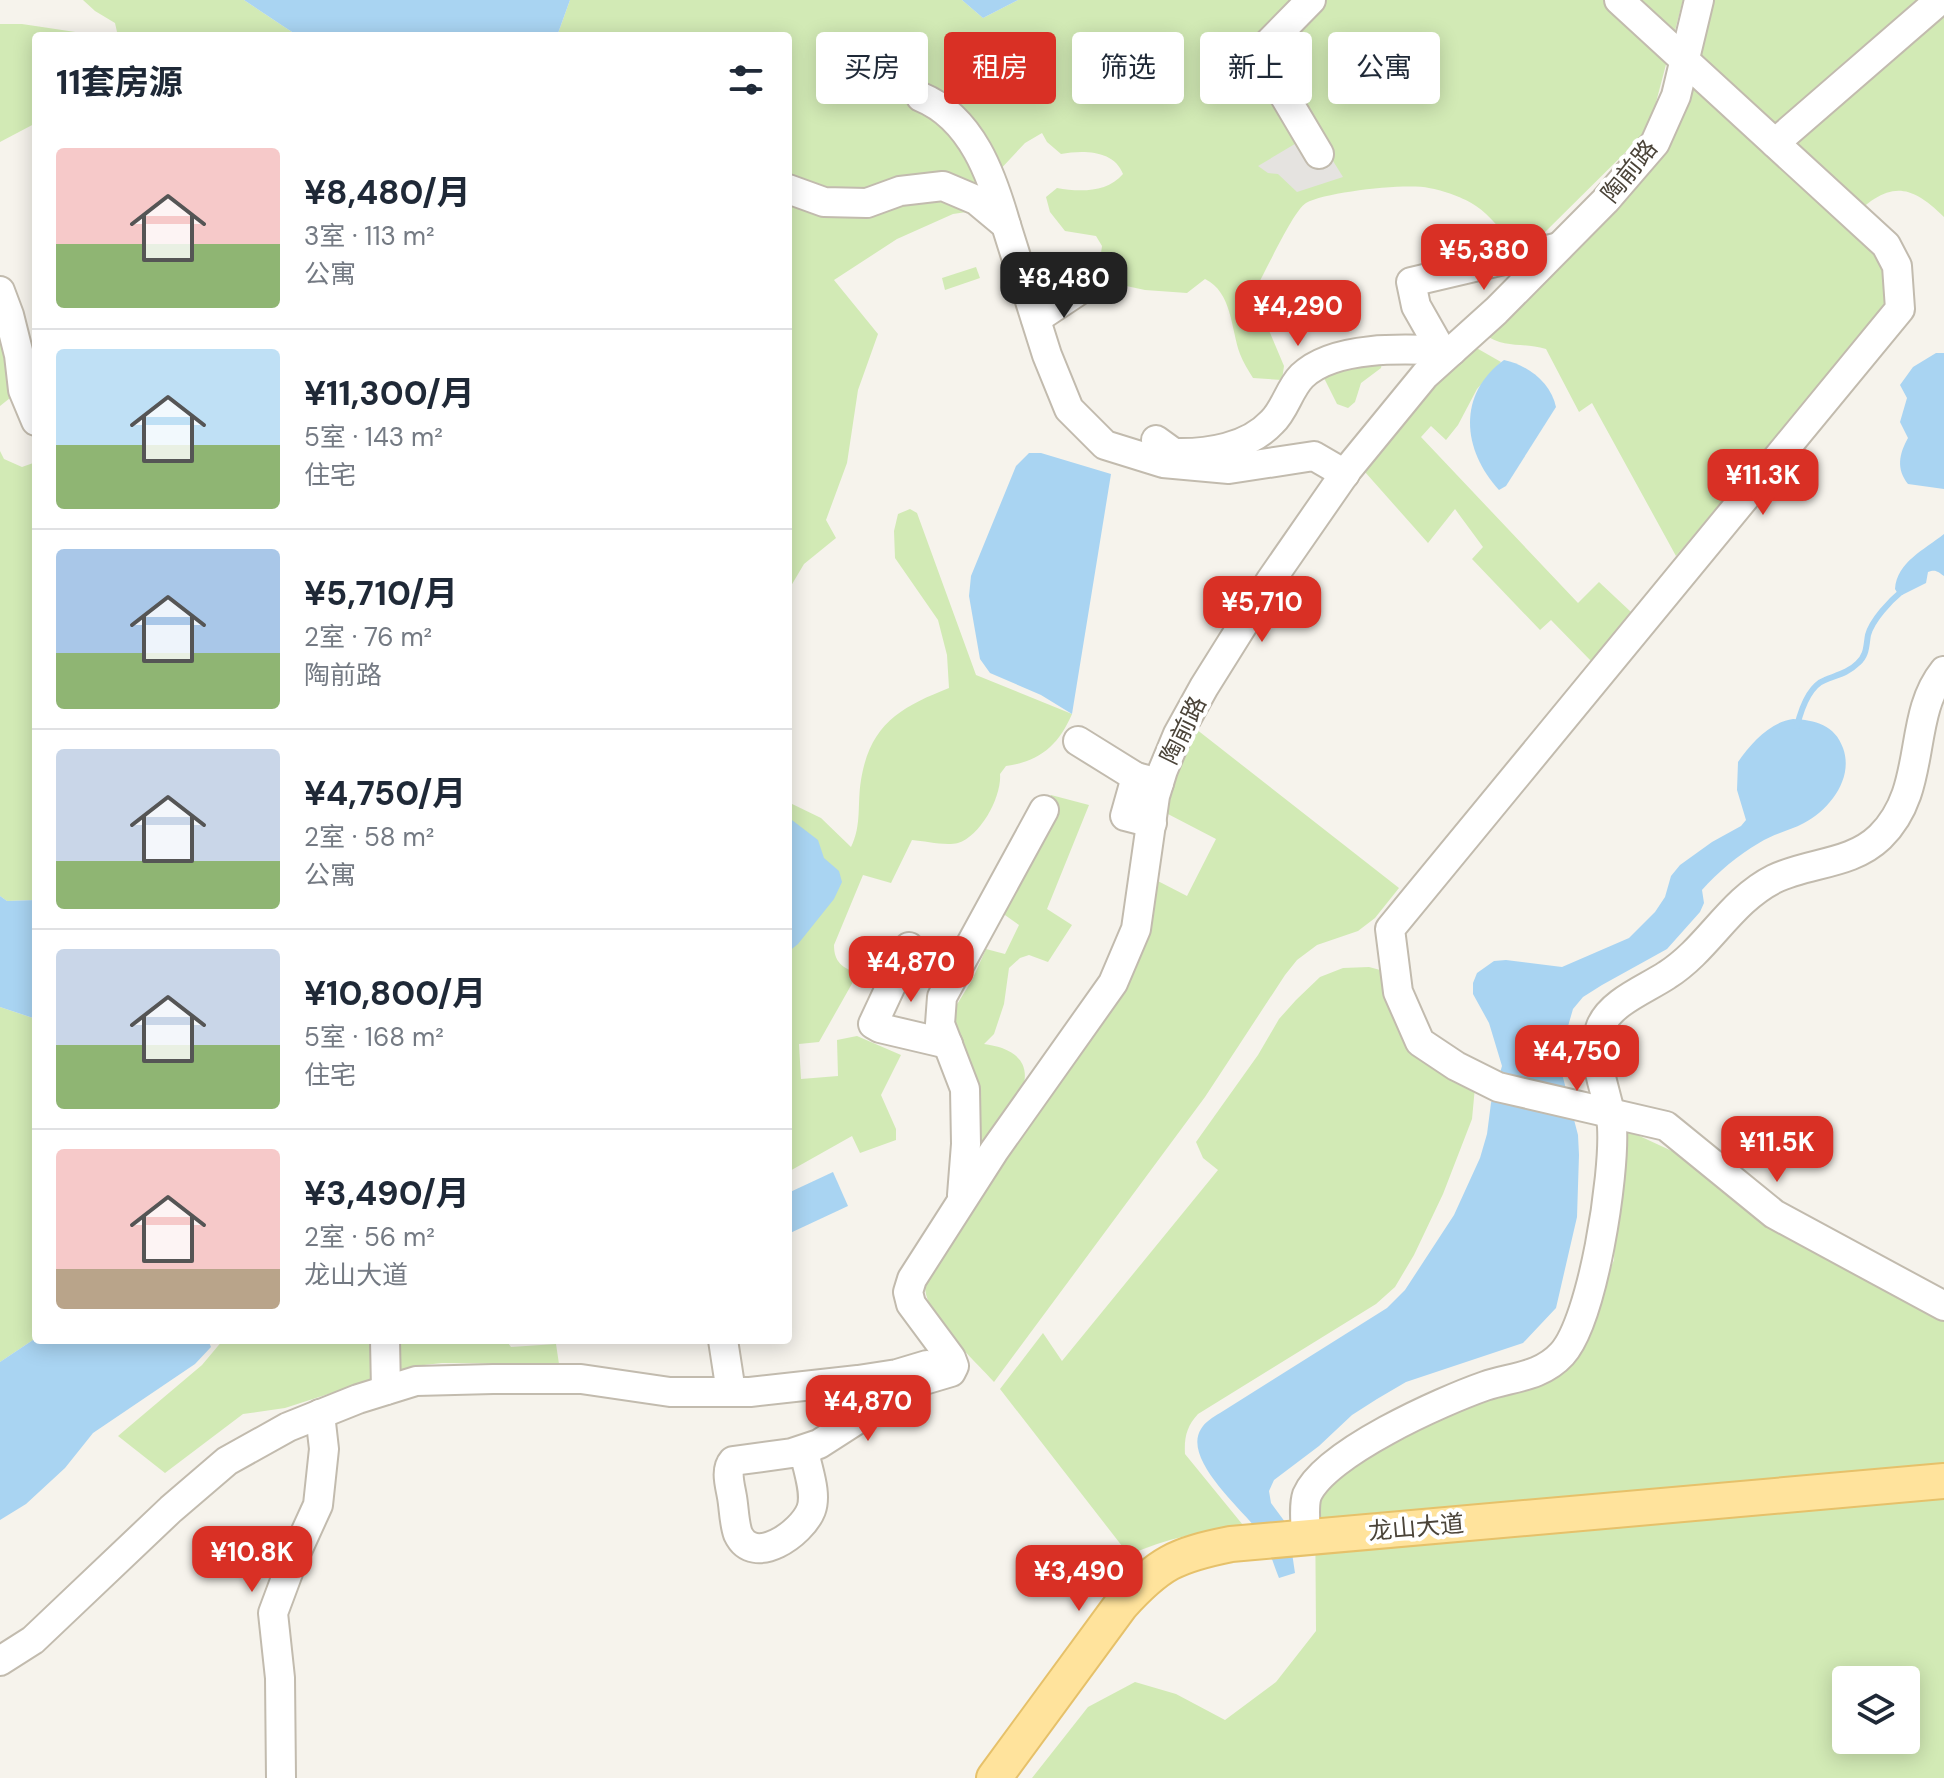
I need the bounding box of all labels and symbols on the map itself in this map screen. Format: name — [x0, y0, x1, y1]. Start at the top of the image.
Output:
street label: 陶前路 — [1594, 133, 1664, 209]
pin: ¥5,380 — [1419, 224, 1549, 292]
pin: ¥8,480 — [999, 252, 1129, 320]
pin: ¥4,290 — [1233, 280, 1363, 348]
pin: ¥11.3K — [1698, 449, 1828, 517]
pin: ¥5,710 — [1197, 576, 1327, 644]
street label: 陶前路 — [1153, 691, 1213, 769]
pin: ¥4,870 — [846, 936, 976, 1004]
pin: ¥4,750 — [1512, 1025, 1642, 1093]
pin: ¥11.5K — [1712, 1116, 1842, 1184]
pin: ¥4,870 — [803, 1375, 933, 1443]
street label: 龙山大道 — [1367, 1507, 1465, 1547]
pin: ¥10.8K — [187, 1526, 317, 1594]
pin: ¥3,490 — [1014, 1545, 1144, 1613]

